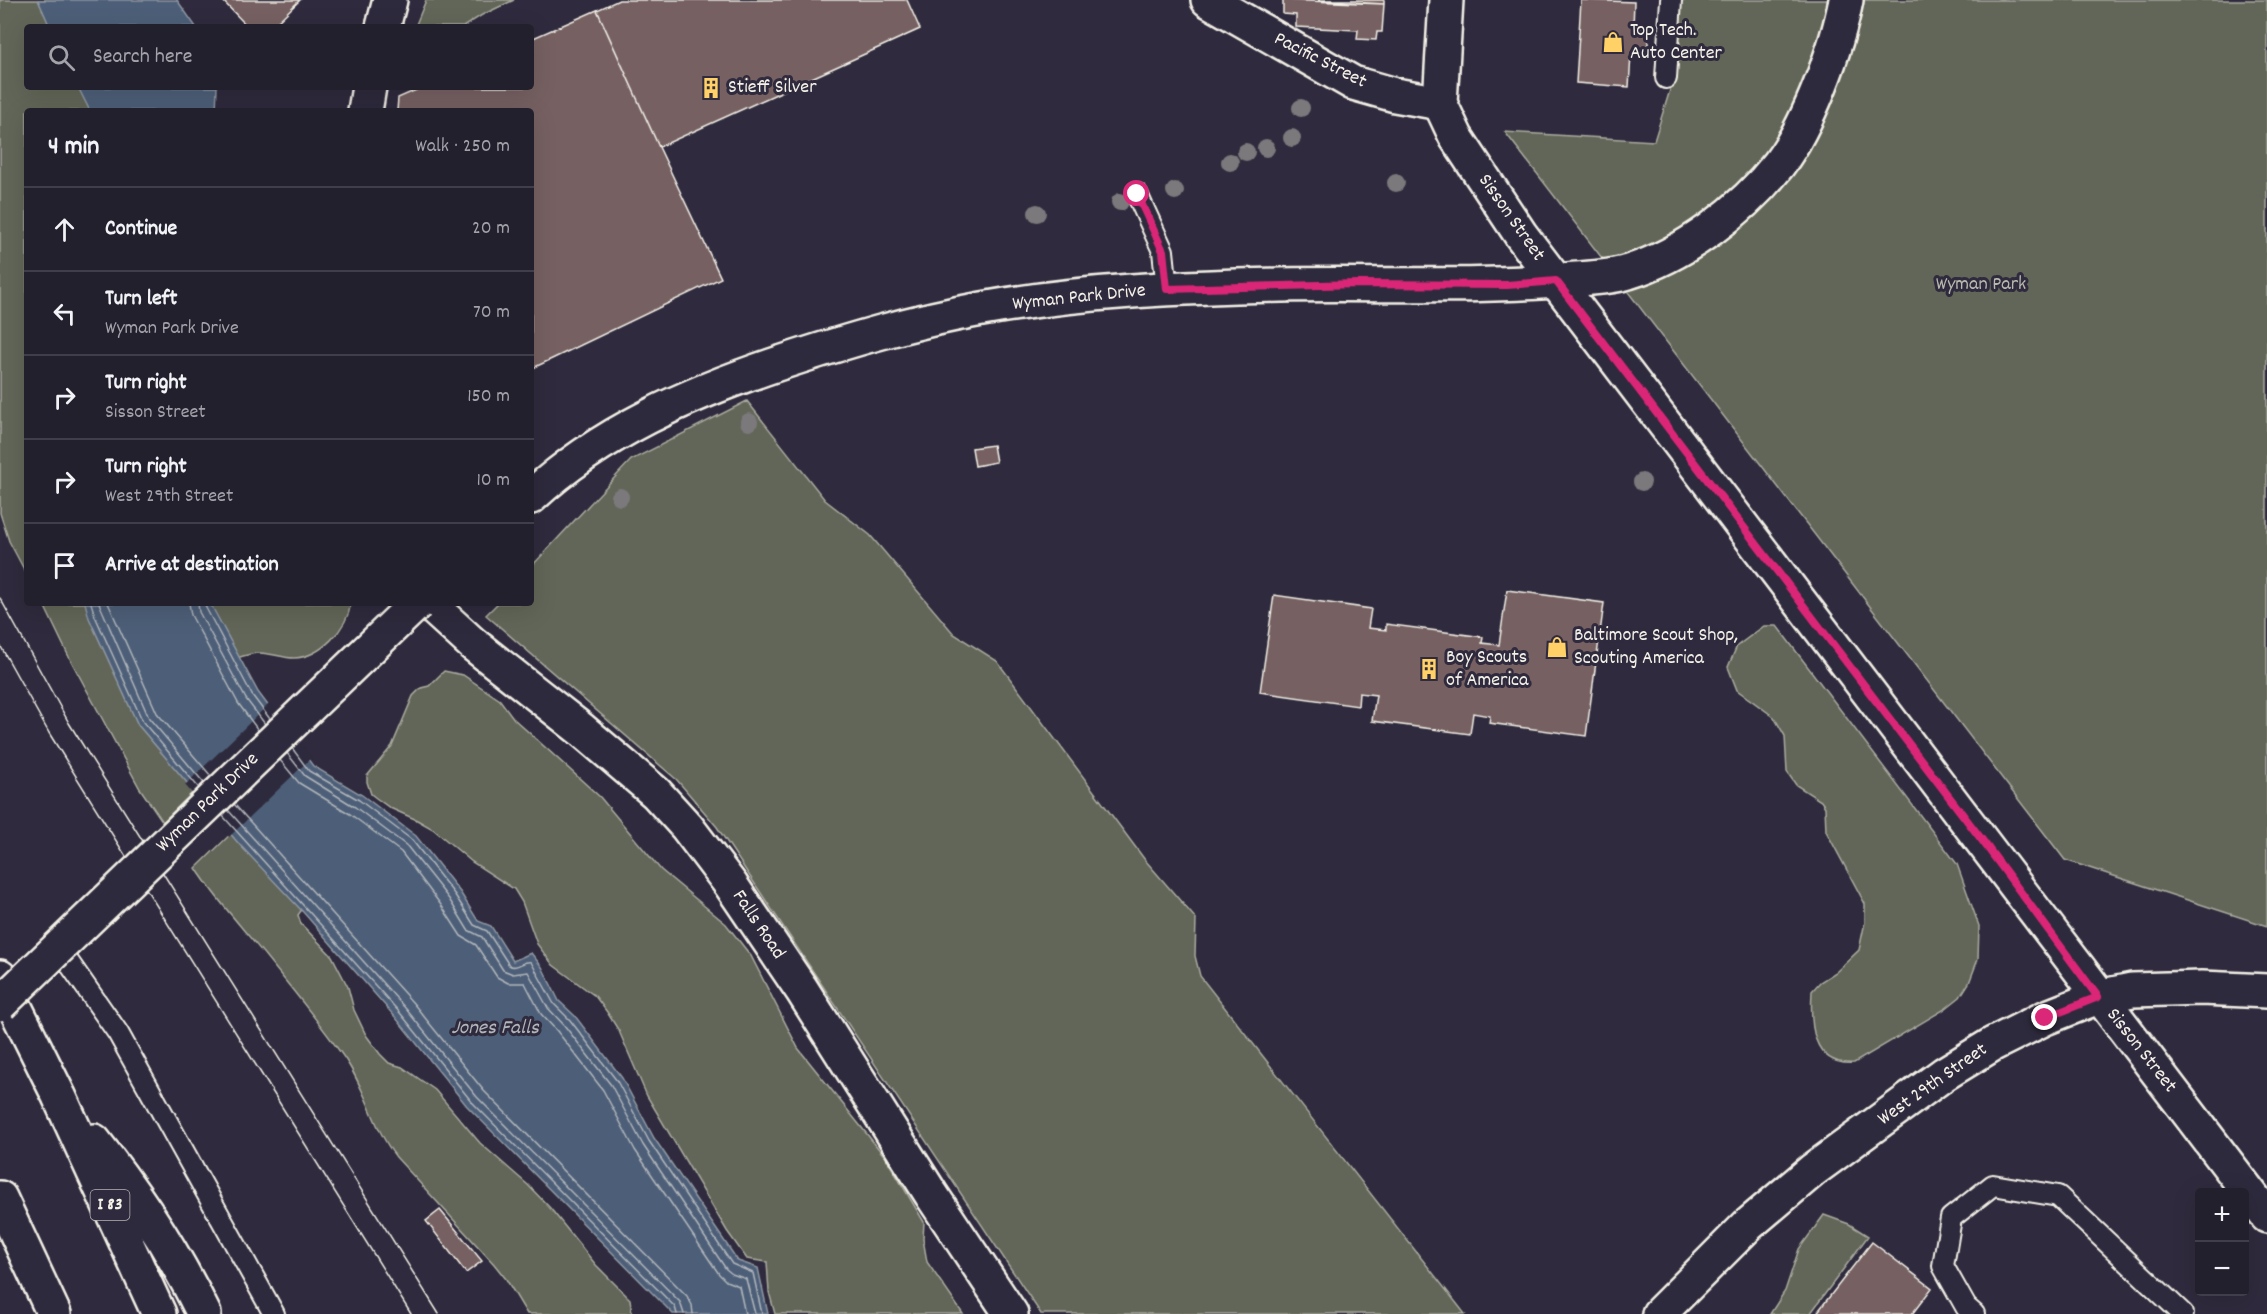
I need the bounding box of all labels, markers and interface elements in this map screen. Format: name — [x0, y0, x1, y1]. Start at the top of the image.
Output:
place label: Top Tech. Auto Center — [1630, 17, 1722, 68]
search box — [24, 24, 534, 90]
street label: Pacific Street — [1269, 26, 1371, 96]
shop icon: Top Tech. Auto Center — [1601, 30, 1625, 54]
icon: search — [45, 41, 78, 74]
text: Search here — [93, 42, 192, 73]
place label: Stieff Silver — [728, 74, 817, 102]
building icon: Stieff Silver — [699, 76, 723, 100]
text: 4 min — [48, 129, 99, 166]
text: Walk · 250 m — [415, 133, 510, 161]
street label: Sisson Street — [1471, 169, 1551, 267]
route start — [1123, 180, 1149, 206]
icon: ahead — [48, 213, 81, 246]
text: Continue — [105, 214, 177, 245]
text: 20 m — [472, 215, 510, 243]
park label: Wyman Park — [1936, 271, 2026, 299]
street label: Wyman Park Drive — [1011, 277, 1147, 319]
text: Turn left — [105, 284, 177, 315]
icon: left — [48, 297, 81, 330]
text: 70 m — [473, 299, 510, 327]
text: Wyman Park Drive — [105, 315, 239, 343]
text: Turn right — [105, 368, 187, 399]
icon: right — [48, 381, 81, 414]
text: 150 m — [467, 383, 510, 411]
text: Sisson Street — [105, 399, 206, 427]
text: Turn right — [105, 452, 187, 483]
icon: right — [48, 465, 81, 498]
text: 10 m — [476, 467, 510, 495]
text: West 29th Street — [105, 483, 233, 511]
icon: arrive — [48, 549, 81, 582]
text: Arrive at destination — [105, 550, 279, 581]
place label: Baltimore Scout Shop, Scouting America — [1574, 622, 1738, 673]
shop icon: Baltimore Scout Shop, Scouting America — [1545, 635, 1569, 659]
place label: Boy Scouts of America — [1446, 644, 1529, 695]
building icon: Boy Scouts of America — [1417, 657, 1441, 681]
street label: Wyman Park Drive — [150, 746, 266, 860]
street label: Falls Road — [725, 885, 791, 965]
street label: Sisson Street — [2099, 1003, 2183, 1099]
route end — [2031, 1004, 2057, 1030]
water label: Jones Falls — [451, 1014, 540, 1044]
street label: West 29th Street — [1872, 1037, 1994, 1133]
map controls — [2195, 1188, 2249, 1296]
button: + — [2195, 1188, 2249, 1242]
road number: I 83 — [90, 1190, 130, 1220]
button: − — [2195, 1242, 2249, 1296]

